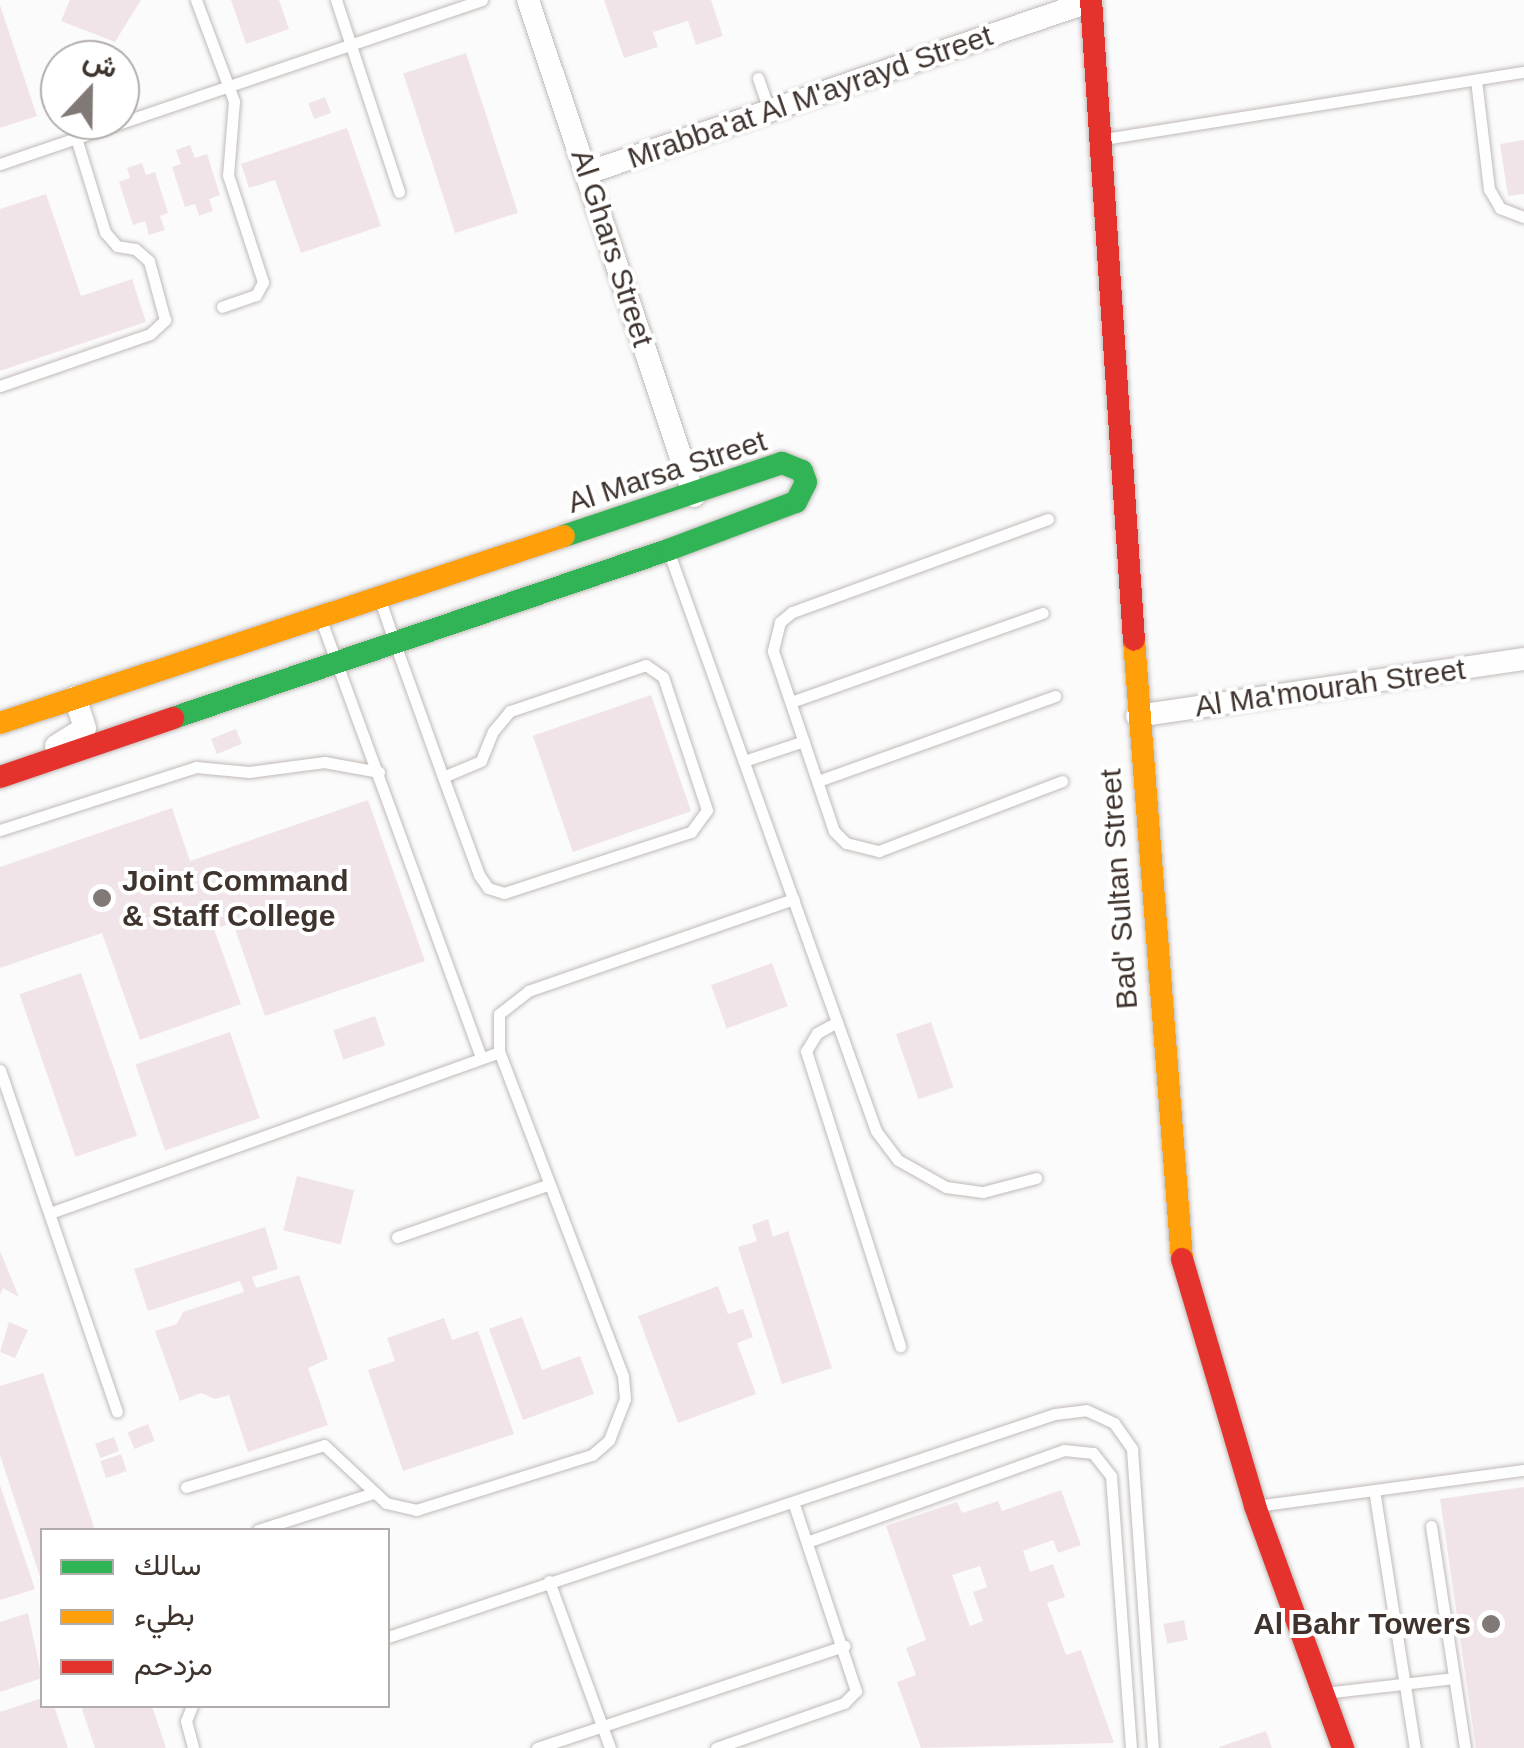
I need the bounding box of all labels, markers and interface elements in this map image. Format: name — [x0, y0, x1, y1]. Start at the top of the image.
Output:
street label: Mrabba'at Al M'ayrayd Street — [622, 17, 998, 177]
north arrow — [40, 40, 140, 140]
text: ش — [79, 43, 122, 84]
street label: Al Ghars Street — [563, 145, 661, 351]
street label: Al Marsa Street — [563, 423, 771, 521]
street label: Al Ma'mourah Street — [1193, 651, 1467, 725]
street label: Bad' Sultan Street — [1093, 768, 1145, 1010]
place label: Joint Command & Staff College — [122, 863, 349, 934]
marker: Joint Command & Staff College — [91, 887, 113, 909]
legend — [40, 1528, 390, 1708]
text: سالك — [134, 1548, 201, 1581]
text: بطيء — [134, 1598, 195, 1631]
place label: Al Bahr Towers — [1253, 1606, 1471, 1642]
marker: Al Bahr Towers — [1480, 1613, 1502, 1635]
text: مزدحم — [134, 1648, 213, 1681]

